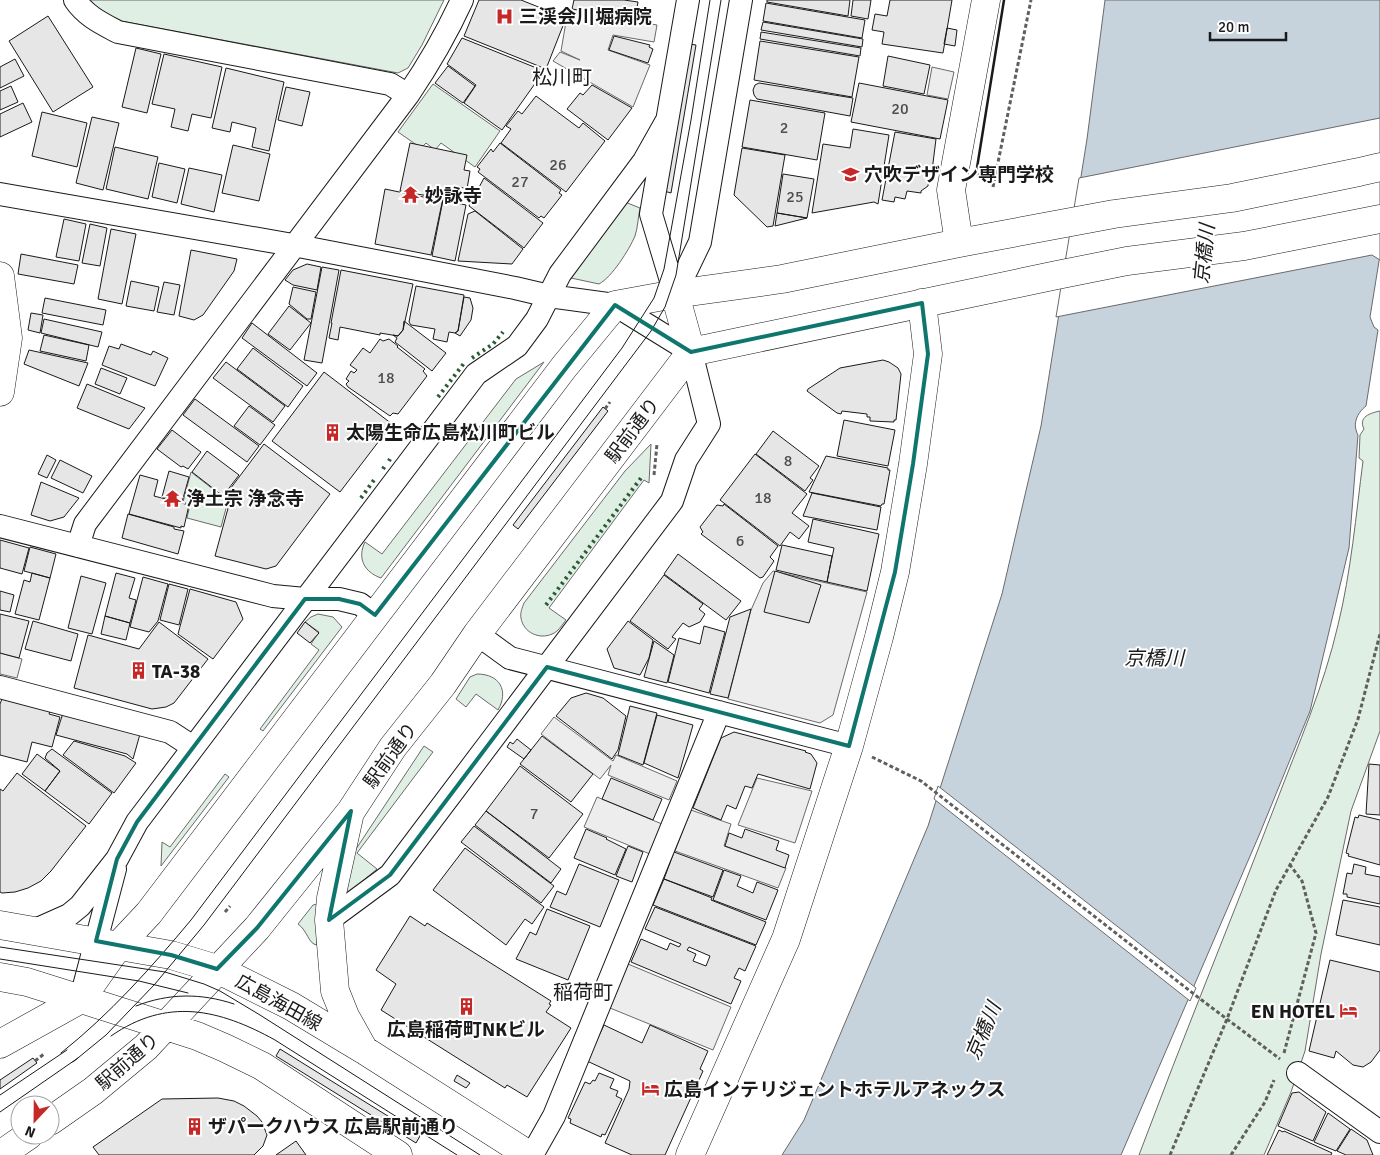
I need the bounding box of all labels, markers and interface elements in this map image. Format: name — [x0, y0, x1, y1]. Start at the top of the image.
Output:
place label: 三渓会川堀病院 — [519, 5, 652, 29]
hospital icon: 三渓会川堀病院 — [495, 6, 515, 26]
scale bar — [1210, 10, 1286, 42]
text: 20 m — [1218, 18, 1249, 36]
district label: 松川町 — [532, 65, 592, 90]
house number: 20 — [891, 99, 909, 119]
house number: 2 — [780, 118, 788, 138]
house number: 26 — [549, 155, 567, 175]
place label: 穴吹デザイン専門学校 — [864, 163, 1054, 187]
school or university icon: 穴吹デザイン専門学校 — [840, 164, 860, 184]
house number: 27 — [511, 172, 529, 192]
place label: 妙詠寺 — [425, 184, 482, 208]
temple icon: 妙詠寺 — [401, 185, 421, 205]
house number: 25 — [786, 187, 804, 207]
water label: 京橋川 — [1189, 221, 1220, 285]
house number: 18 — [377, 368, 395, 388]
street label: 駅前通り — [600, 393, 665, 468]
place label: 太陽生命広島松川町ビル — [346, 421, 555, 445]
building icon: 太陽生命広島松川町ビル — [322, 422, 342, 442]
house number: 8 — [784, 451, 792, 471]
place label: 浄土宗 浄念寺 — [186, 487, 304, 511]
temple icon: 浄土宗 浄念寺 — [162, 488, 182, 508]
house number: 18 — [754, 488, 772, 508]
house number: 6 — [736, 531, 744, 551]
water label: 京橋川 — [1124, 646, 1186, 671]
place label: TA-38 — [152, 660, 200, 684]
building icon: TA-38 — [128, 661, 148, 681]
street label: 駅前通り — [359, 718, 423, 793]
house number: 7 — [530, 804, 538, 824]
street label: 広島海田線 — [231, 969, 326, 1036]
district label: 稲荷町 — [553, 980, 613, 1005]
building icon: 広島稲荷町NKビル — [456, 996, 476, 1016]
water label: 京橋川 — [960, 997, 1007, 1064]
place label: EN HOTEL — [1251, 1000, 1335, 1024]
hotel icon: EN HOTEL — [1339, 1001, 1359, 1021]
place label: 広島稲荷町NKビル — [387, 1018, 545, 1042]
street label: 駅前通り — [91, 1028, 164, 1096]
place label: 広島インテリジェントホテルアネックス — [664, 1078, 1005, 1102]
hotel icon: 広島インテリジェントホテルアネックス — [640, 1079, 660, 1099]
north arrow — [10, 1095, 60, 1145]
place label: ザパークハウス 広島駅前通り — [208, 1115, 458, 1139]
building icon: ザパークハウス 広島駅前通り — [184, 1116, 204, 1136]
text: N — [23, 1122, 38, 1141]

